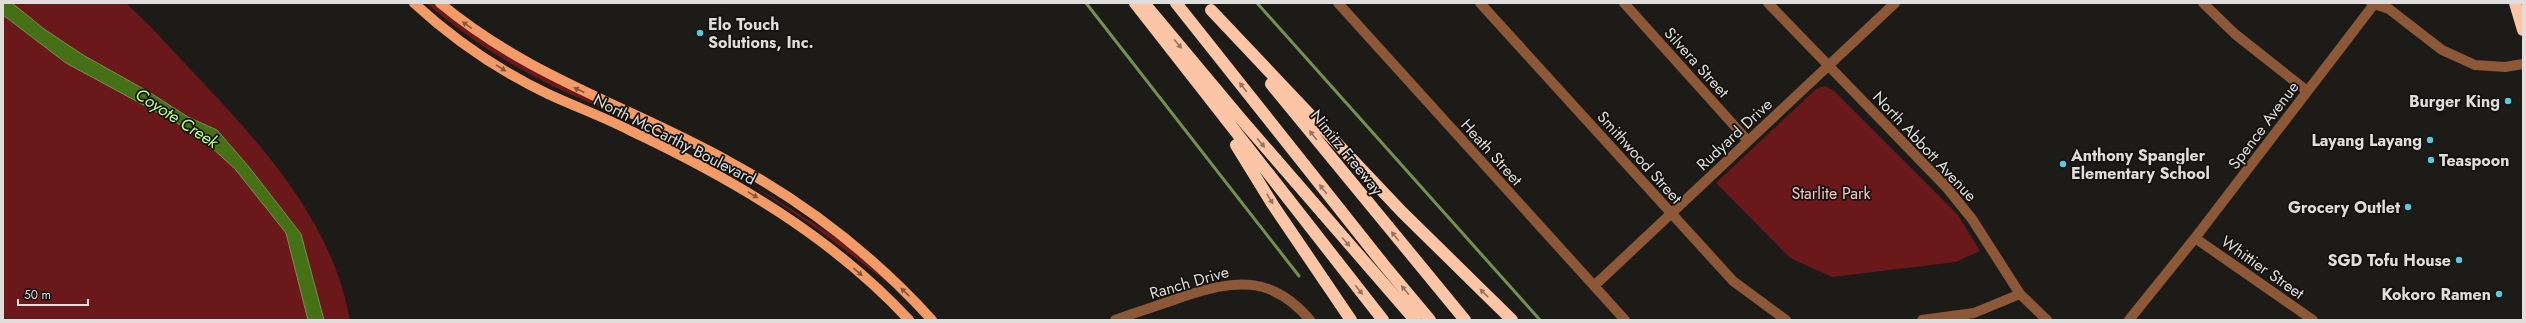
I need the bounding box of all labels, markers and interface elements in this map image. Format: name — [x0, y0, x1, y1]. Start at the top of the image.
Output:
place label: Elo Touch Solutions, Inc. — [708, 13, 814, 54]
one-way arrow — [462, 21, 472, 29]
street label: Silvera Street — [1659, 22, 1735, 103]
marker: Elo Touch Solutions, Inc. — [695, 28, 705, 38]
one-way arrow — [1173, 38, 1182, 49]
one-way arrow — [495, 65, 507, 72]
street label: Spence Avenue — [2223, 76, 2304, 174]
one-way arrow — [1238, 81, 1247, 92]
water label: Coyote Creek — [131, 82, 224, 154]
street label: North Abbott Avenue — [1867, 86, 1982, 207]
one-way arrow — [574, 87, 585, 93]
street label: North McCarthy Boulevard — [590, 88, 760, 190]
place label: Burger King — [2409, 90, 2500, 113]
street label: Rudyard Drive — [1691, 93, 1777, 176]
marker: Burger King — [2503, 96, 2513, 106]
street label: Nimitz Freeway — [1305, 105, 1389, 201]
street label: Smithwood Street — [1592, 106, 1688, 209]
street label: Heath Street — [1455, 114, 1528, 191]
place label: Layang Layang — [2311, 129, 2422, 152]
one-way arrow — [1309, 130, 1317, 141]
marker: Layang Layang — [2425, 135, 2435, 145]
one-way arrow — [1257, 138, 1266, 149]
place label: Anthony Spangler Elementary School — [2070, 144, 2210, 185]
place label: Teaspoon — [2439, 149, 2509, 172]
marker: Teaspoon — [2426, 155, 2436, 165]
marker: Anthony Spangler Elementary School — [2058, 159, 2068, 169]
park label: Starlite Park — [1791, 182, 1871, 205]
one-way arrow — [1319, 183, 1328, 194]
one-way arrow — [747, 192, 759, 199]
one-way arrow — [1266, 193, 1273, 205]
place label: Grocery Outlet — [2288, 196, 2401, 219]
marker: Grocery Outlet — [2403, 202, 2413, 212]
street label: Whittier Street — [2216, 230, 2309, 305]
one-way arrow — [1391, 231, 1399, 242]
one-way arrow — [1342, 237, 1351, 247]
place label: SGD Tofu House — [2327, 249, 2451, 272]
marker: SGD Tofu House — [2454, 255, 2464, 265]
street label: Ranch Drive — [1147, 260, 1231, 305]
one-way arrow — [853, 268, 863, 277]
scale bar — [18, 281, 88, 307]
place label: Kokoro Ramen — [2381, 283, 2491, 306]
one-way arrow — [1355, 284, 1363, 295]
one-way arrow — [1400, 285, 1409, 296]
text: 50 m — [24, 286, 51, 304]
one-way arrow — [900, 287, 910, 297]
one-way arrow — [1479, 288, 1489, 298]
marker: Kokoro Ramen — [2494, 289, 2504, 299]

